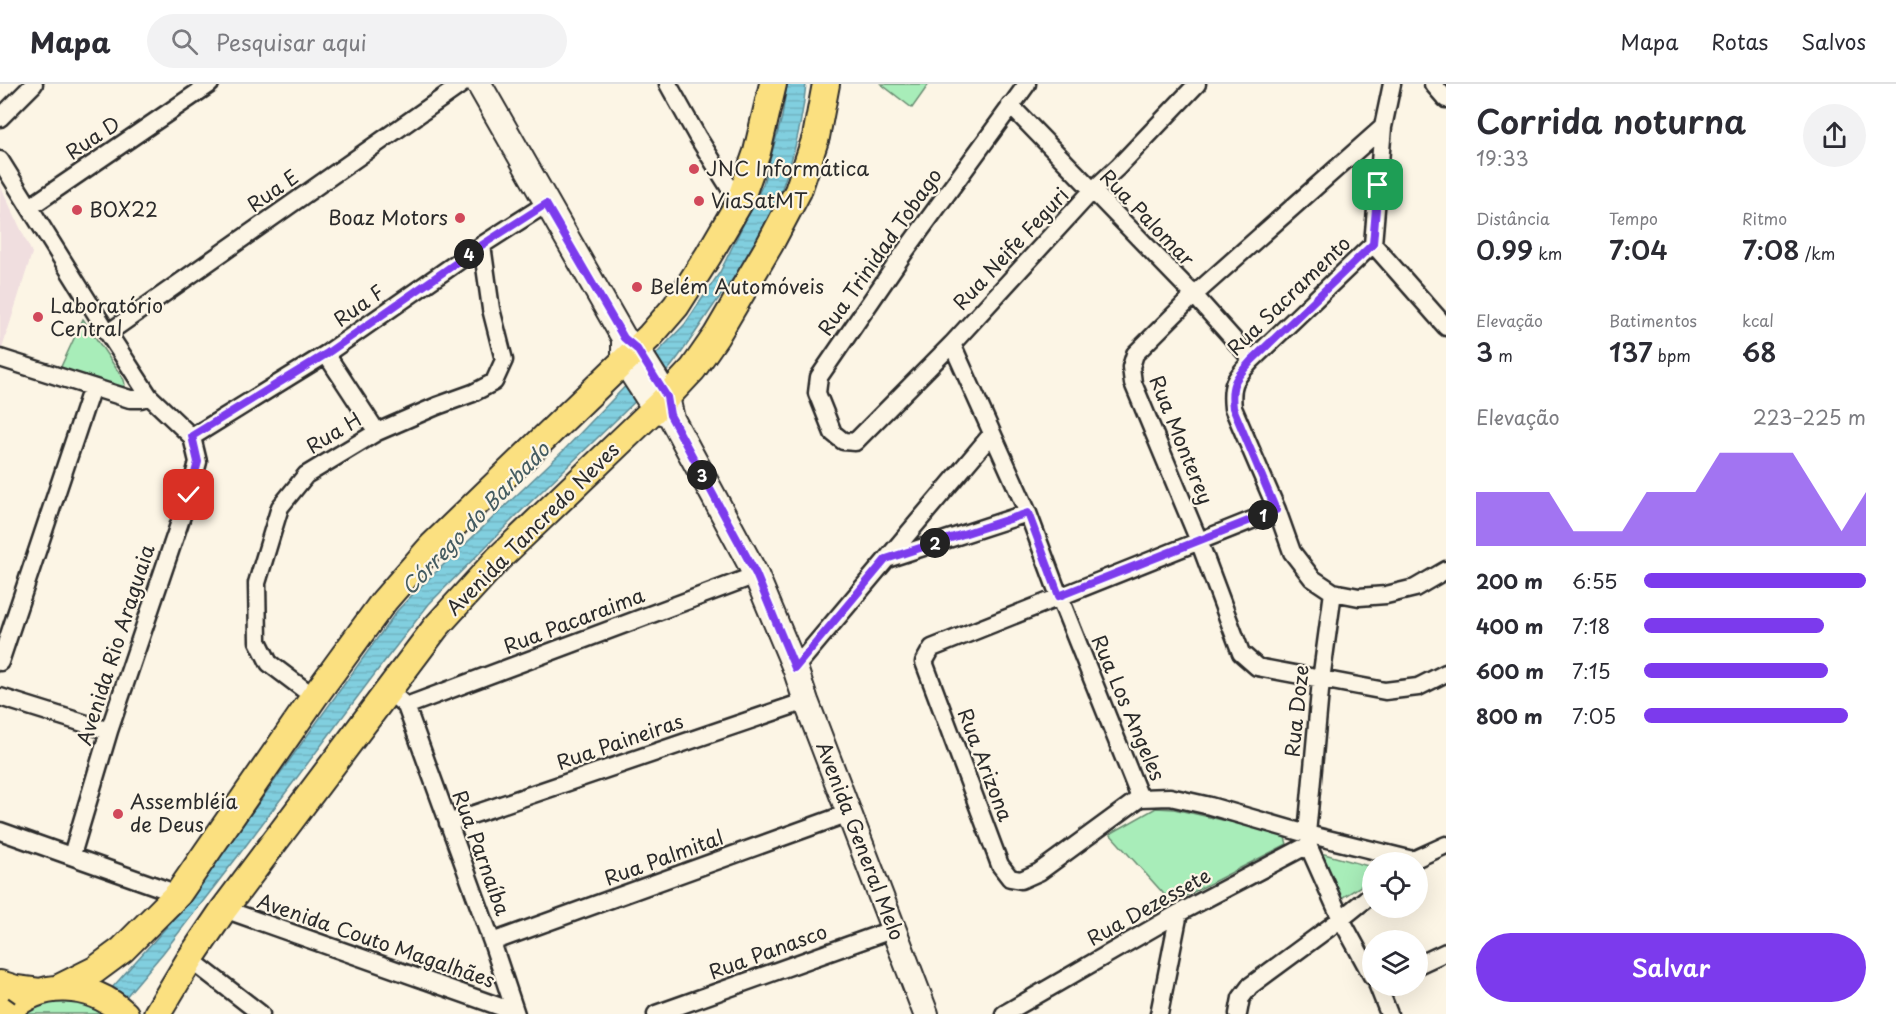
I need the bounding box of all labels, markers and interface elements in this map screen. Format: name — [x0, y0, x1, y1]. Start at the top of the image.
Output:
search box — [147, 14, 567, 68]
text: Mapa — [30, 20, 111, 63]
icon: search — [168, 25, 201, 58]
text: Pesquisar aqui — [216, 25, 367, 58]
text: Mapa — [1621, 25, 1678, 57]
text: Rotas — [1711, 25, 1768, 57]
text: Salvos — [1801, 25, 1866, 57]
text: Corrida noturna — [1476, 95, 1746, 145]
button: share — [1803, 104, 1866, 167]
street label: Rua D — [59, 108, 126, 166]
text: 19:33 — [1476, 143, 1529, 173]
place label: JNC Informática — [706, 153, 869, 183]
pin — [1352, 159, 1403, 210]
street label: Rua E — [241, 162, 304, 219]
marker: JNC Informática — [687, 162, 701, 176]
street label: Rua Trinidad Tobago — [810, 162, 948, 341]
street label: Rua Palomar — [1094, 162, 1202, 273]
icon: arrive — [1361, 168, 1394, 201]
street label: Rua Neife Feguri — [945, 180, 1075, 316]
place label: ViaSatMT — [711, 185, 808, 215]
place label: BOX22 — [89, 194, 158, 224]
marker: ViaSatMT — [692, 194, 706, 208]
place label: Boaz Motors — [328, 202, 448, 232]
marker: BOX22 — [70, 203, 84, 217]
text: Distância — [1476, 206, 1550, 230]
text: Tempo — [1609, 206, 1658, 230]
text: Ritmo — [1742, 206, 1787, 230]
marker: Boaz Motors — [453, 211, 467, 225]
street label: Rua Sacramento — [1220, 228, 1357, 362]
text: 0.99 — [1476, 230, 1533, 269]
text: 7:04 — [1609, 230, 1668, 269]
text: 7:08 — [1742, 230, 1800, 269]
pin: 4 — [454, 239, 484, 269]
text: km — [1533, 241, 1562, 265]
text: /km — [1800, 241, 1835, 265]
text: 4 — [464, 242, 474, 266]
place label: Belém Automóveis — [649, 271, 824, 301]
street label: Rua F — [327, 277, 390, 333]
marker: Belém Automóveis — [630, 280, 644, 294]
place label: Laboratório Central — [50, 290, 163, 343]
text: Elevação — [1476, 308, 1543, 332]
text: Batimentos — [1609, 308, 1697, 332]
text: kcal — [1742, 308, 1774, 332]
marker: Laboratório Central — [31, 310, 45, 324]
text: 3 — [1476, 332, 1493, 371]
text: 137 — [1609, 332, 1652, 371]
text: 68 — [1742, 332, 1776, 371]
text: m — [1493, 343, 1513, 367]
text: bpm — [1652, 343, 1691, 367]
street label: Rua Monterey — [1142, 371, 1221, 509]
text: Elevação — [1476, 402, 1560, 432]
text: 223–225 m — [1753, 402, 1866, 432]
street label: Rua H — [300, 404, 367, 460]
water label: Córrego do Barbado — [393, 433, 557, 601]
street label: Avenida Tancredo Neves — [439, 435, 626, 622]
pin: 3 — [687, 460, 717, 490]
text: 3 — [697, 463, 707, 487]
pin — [163, 469, 214, 520]
icon: check — [172, 478, 205, 511]
pin: 1 — [1248, 500, 1278, 530]
text: 1 — [1259, 503, 1267, 527]
pin: 2 — [920, 528, 950, 558]
text: 2 — [929, 531, 941, 555]
street label: Avenida Rio Araguaia — [68, 540, 162, 749]
text: 200 m — [1476, 566, 1543, 596]
text: 6:55 — [1572, 566, 1617, 596]
street label: Rua Pacaraima — [499, 579, 649, 661]
text: 400 m — [1476, 611, 1544, 641]
text: 7:18 — [1572, 611, 1610, 641]
street label: Rua Los Angeles — [1085, 630, 1173, 785]
text: 600 m — [1476, 656, 1544, 686]
text: 7:15 — [1572, 656, 1611, 686]
street label: Rua Doze — [1276, 663, 1316, 758]
text: 800 m — [1476, 701, 1543, 731]
text: 7:05 — [1572, 701, 1616, 731]
street label: Rua Arizona — [951, 704, 1021, 826]
street label: Rua Paineiras — [552, 705, 687, 777]
street label: Avenida General Melo — [809, 737, 913, 944]
place label: Assembléia de Deus — [130, 786, 238, 839]
street label: Rua Parnaíba — [445, 786, 519, 920]
marker: Assembléia de Deus — [111, 807, 125, 821]
street label: Rua Palmital — [600, 822, 727, 892]
map controls — [1362, 852, 1428, 996]
button: locate — [1362, 852, 1428, 918]
street label: Rua Dezessete — [1081, 860, 1216, 953]
street label: Avenida Couto Magalhães — [254, 885, 499, 995]
street label: Rua Panasco — [704, 916, 831, 986]
button: layers — [1362, 930, 1428, 996]
button: Salvar — [1476, 933, 1866, 1002]

